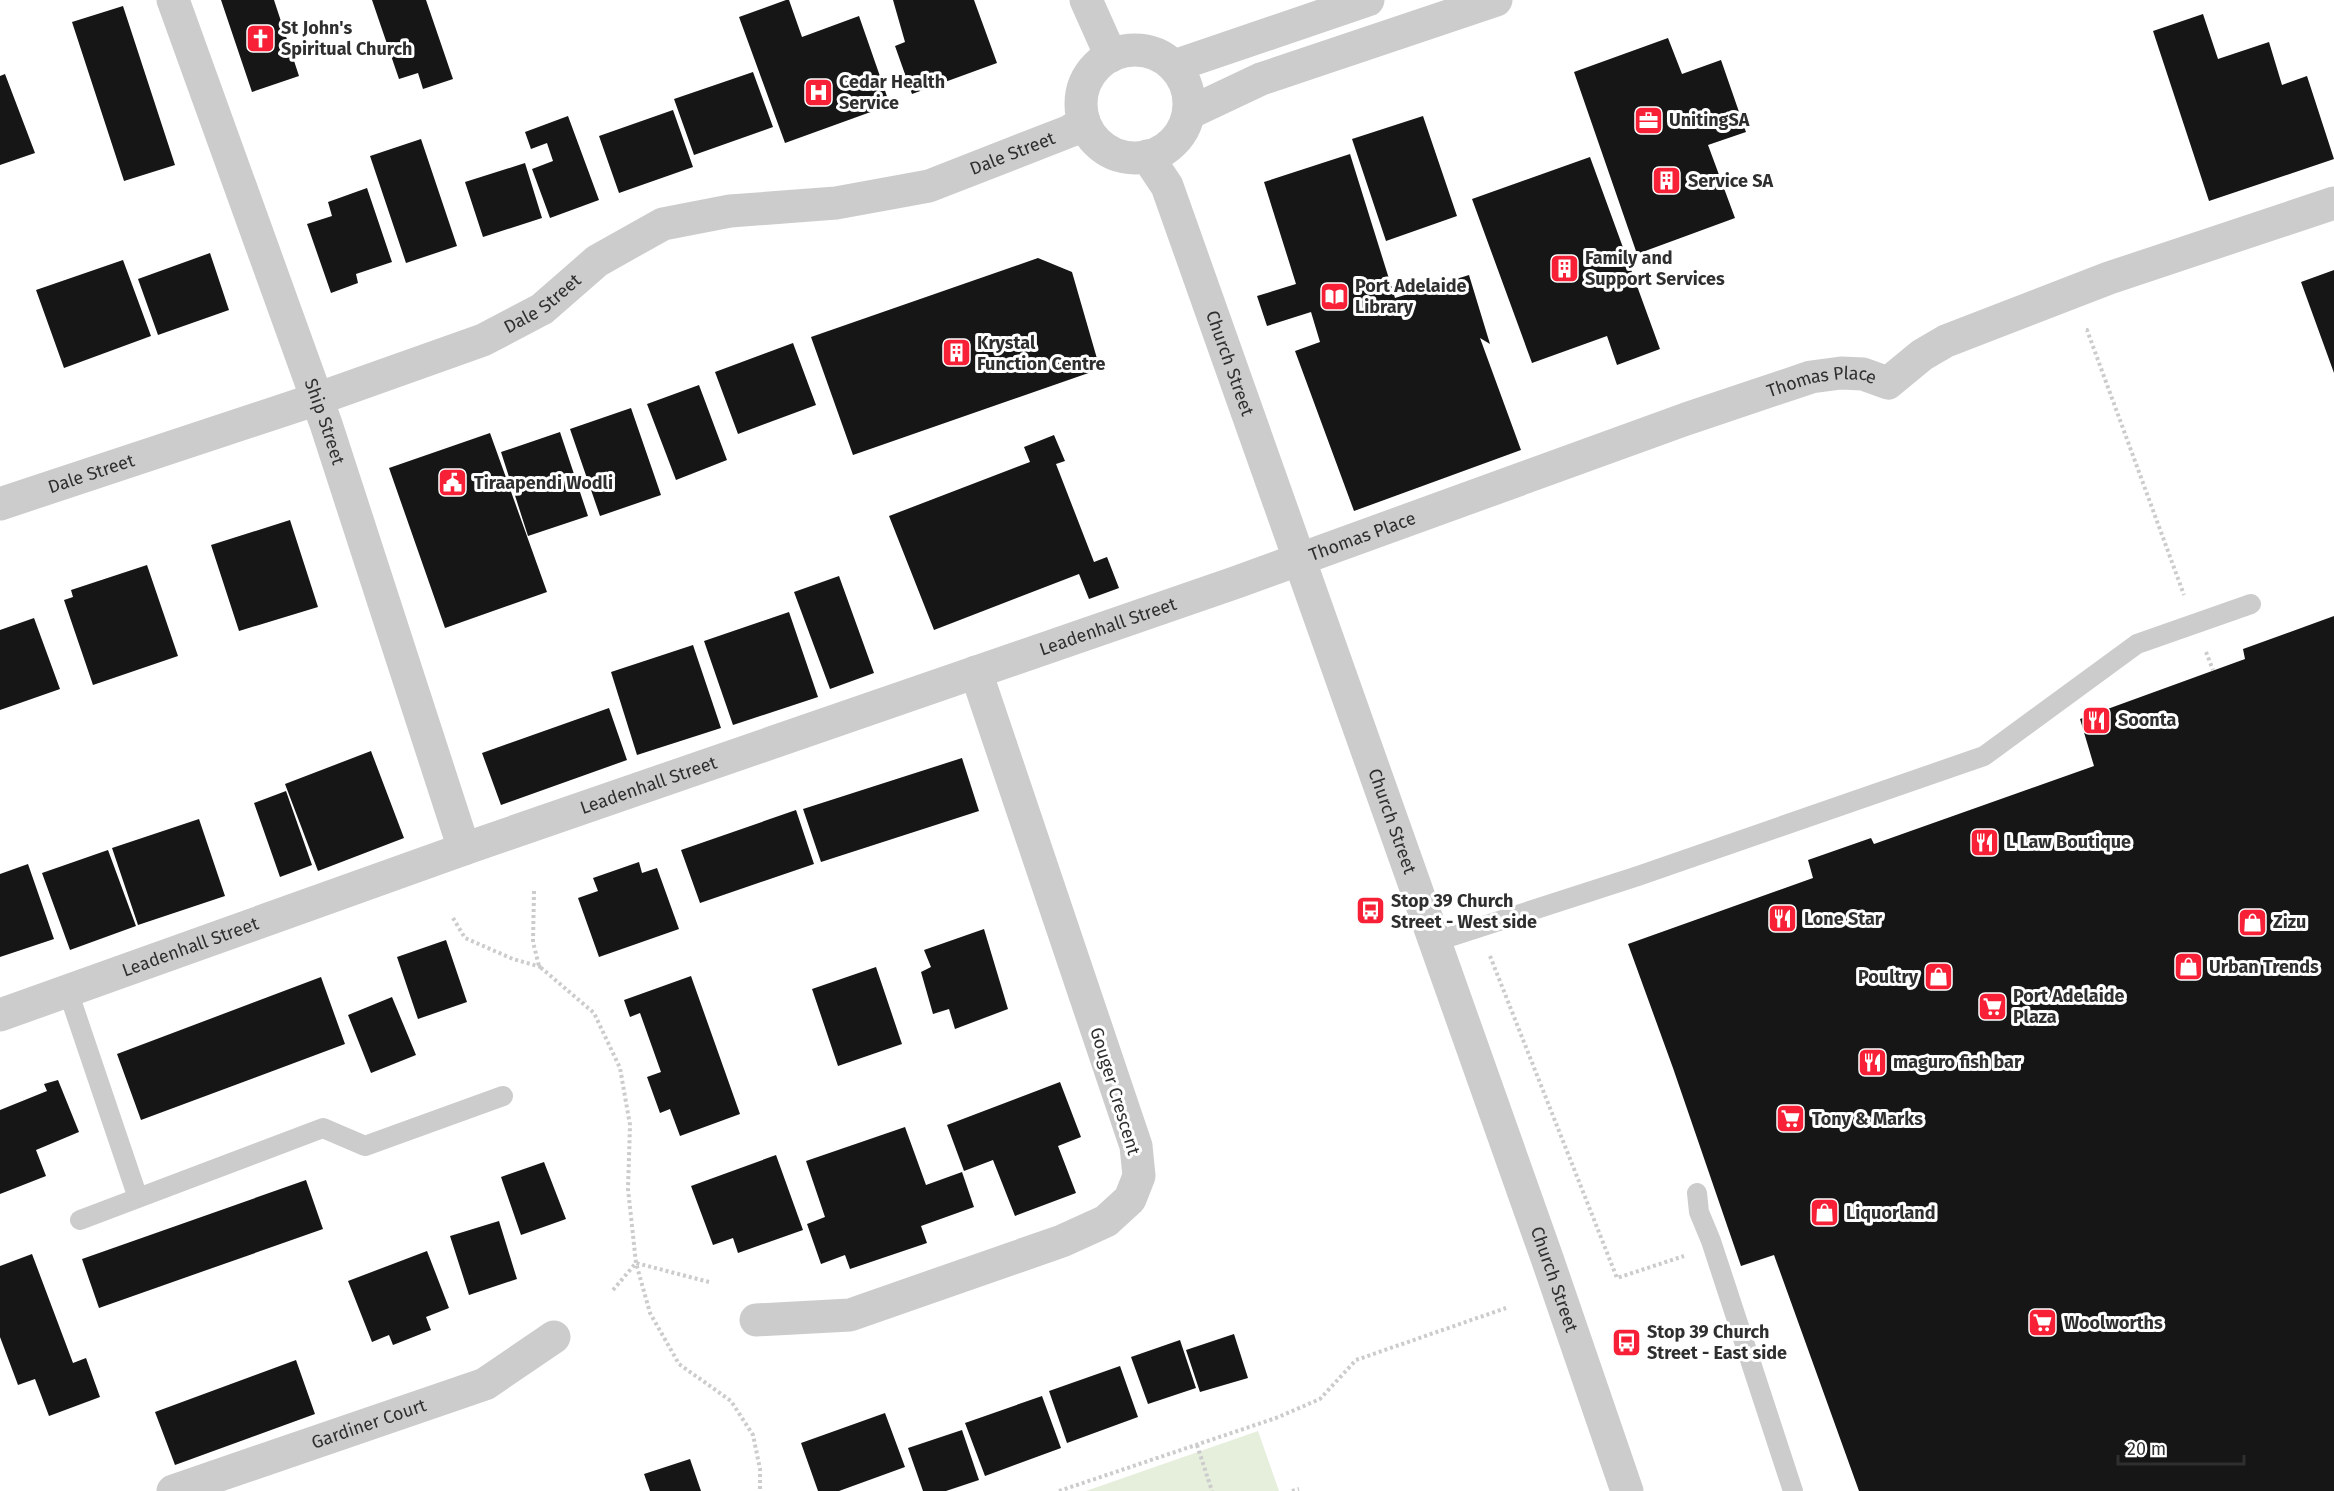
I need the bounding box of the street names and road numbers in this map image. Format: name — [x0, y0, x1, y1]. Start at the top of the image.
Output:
street label: Dale Street — [967, 127, 1059, 180]
street label: Dale Street — [500, 269, 586, 338]
street label: Church Street — [1201, 308, 1259, 419]
street label: Thomas Place — [1764, 362, 1879, 402]
street label: Ship Street — [299, 375, 350, 468]
street label: Dale Street — [45, 449, 138, 498]
street label: Thomas Place — [1306, 507, 1419, 566]
street label: Leadenhall Street — [1036, 593, 1180, 660]
street label: Leadenhall Street — [577, 751, 720, 819]
street label: Church Street — [1363, 766, 1421, 877]
street label: Leadenhall Street — [119, 912, 262, 981]
street label: Gouger Crescent — [1085, 1024, 1145, 1158]
street label: Church Street — [1526, 1224, 1583, 1336]
street label: Gardiner Court — [309, 1394, 429, 1454]

